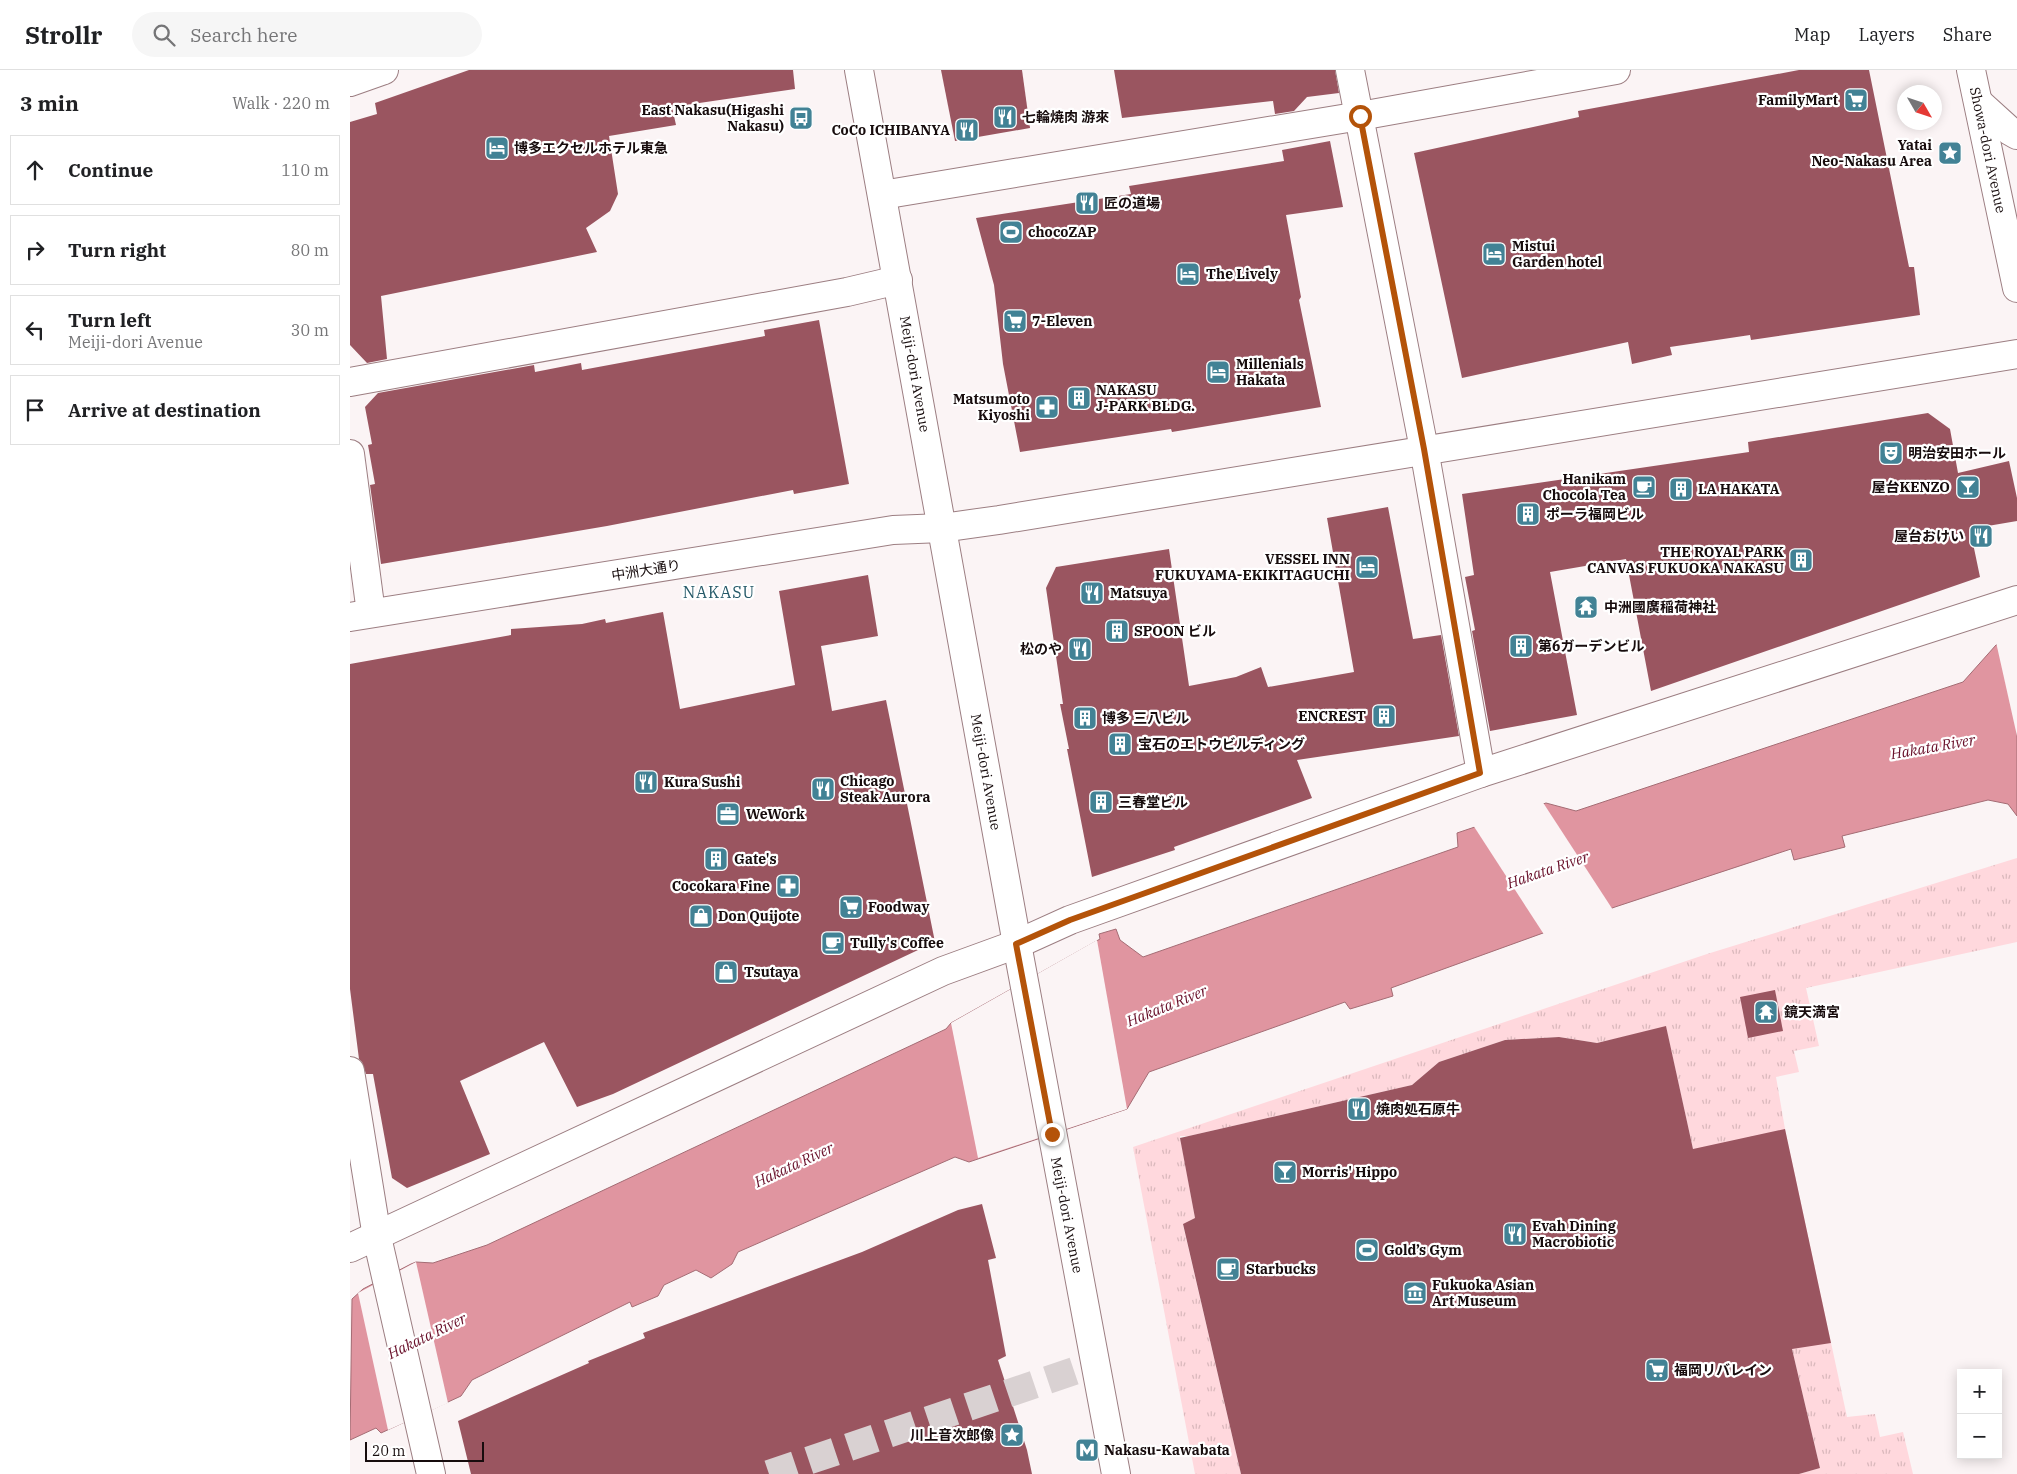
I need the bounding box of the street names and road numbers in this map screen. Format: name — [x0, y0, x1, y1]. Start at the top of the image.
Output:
street label: Showa-dori Avenue — [1966, 85, 2010, 215]
street label: Meiji-dori Avenue — [896, 314, 934, 434]
street label: 中洲大通り — [610, 556, 682, 584]
street label: Meiji-dori Avenue — [967, 712, 1005, 832]
street label: Meiji-dori Avenue — [1047, 1155, 1087, 1275]

